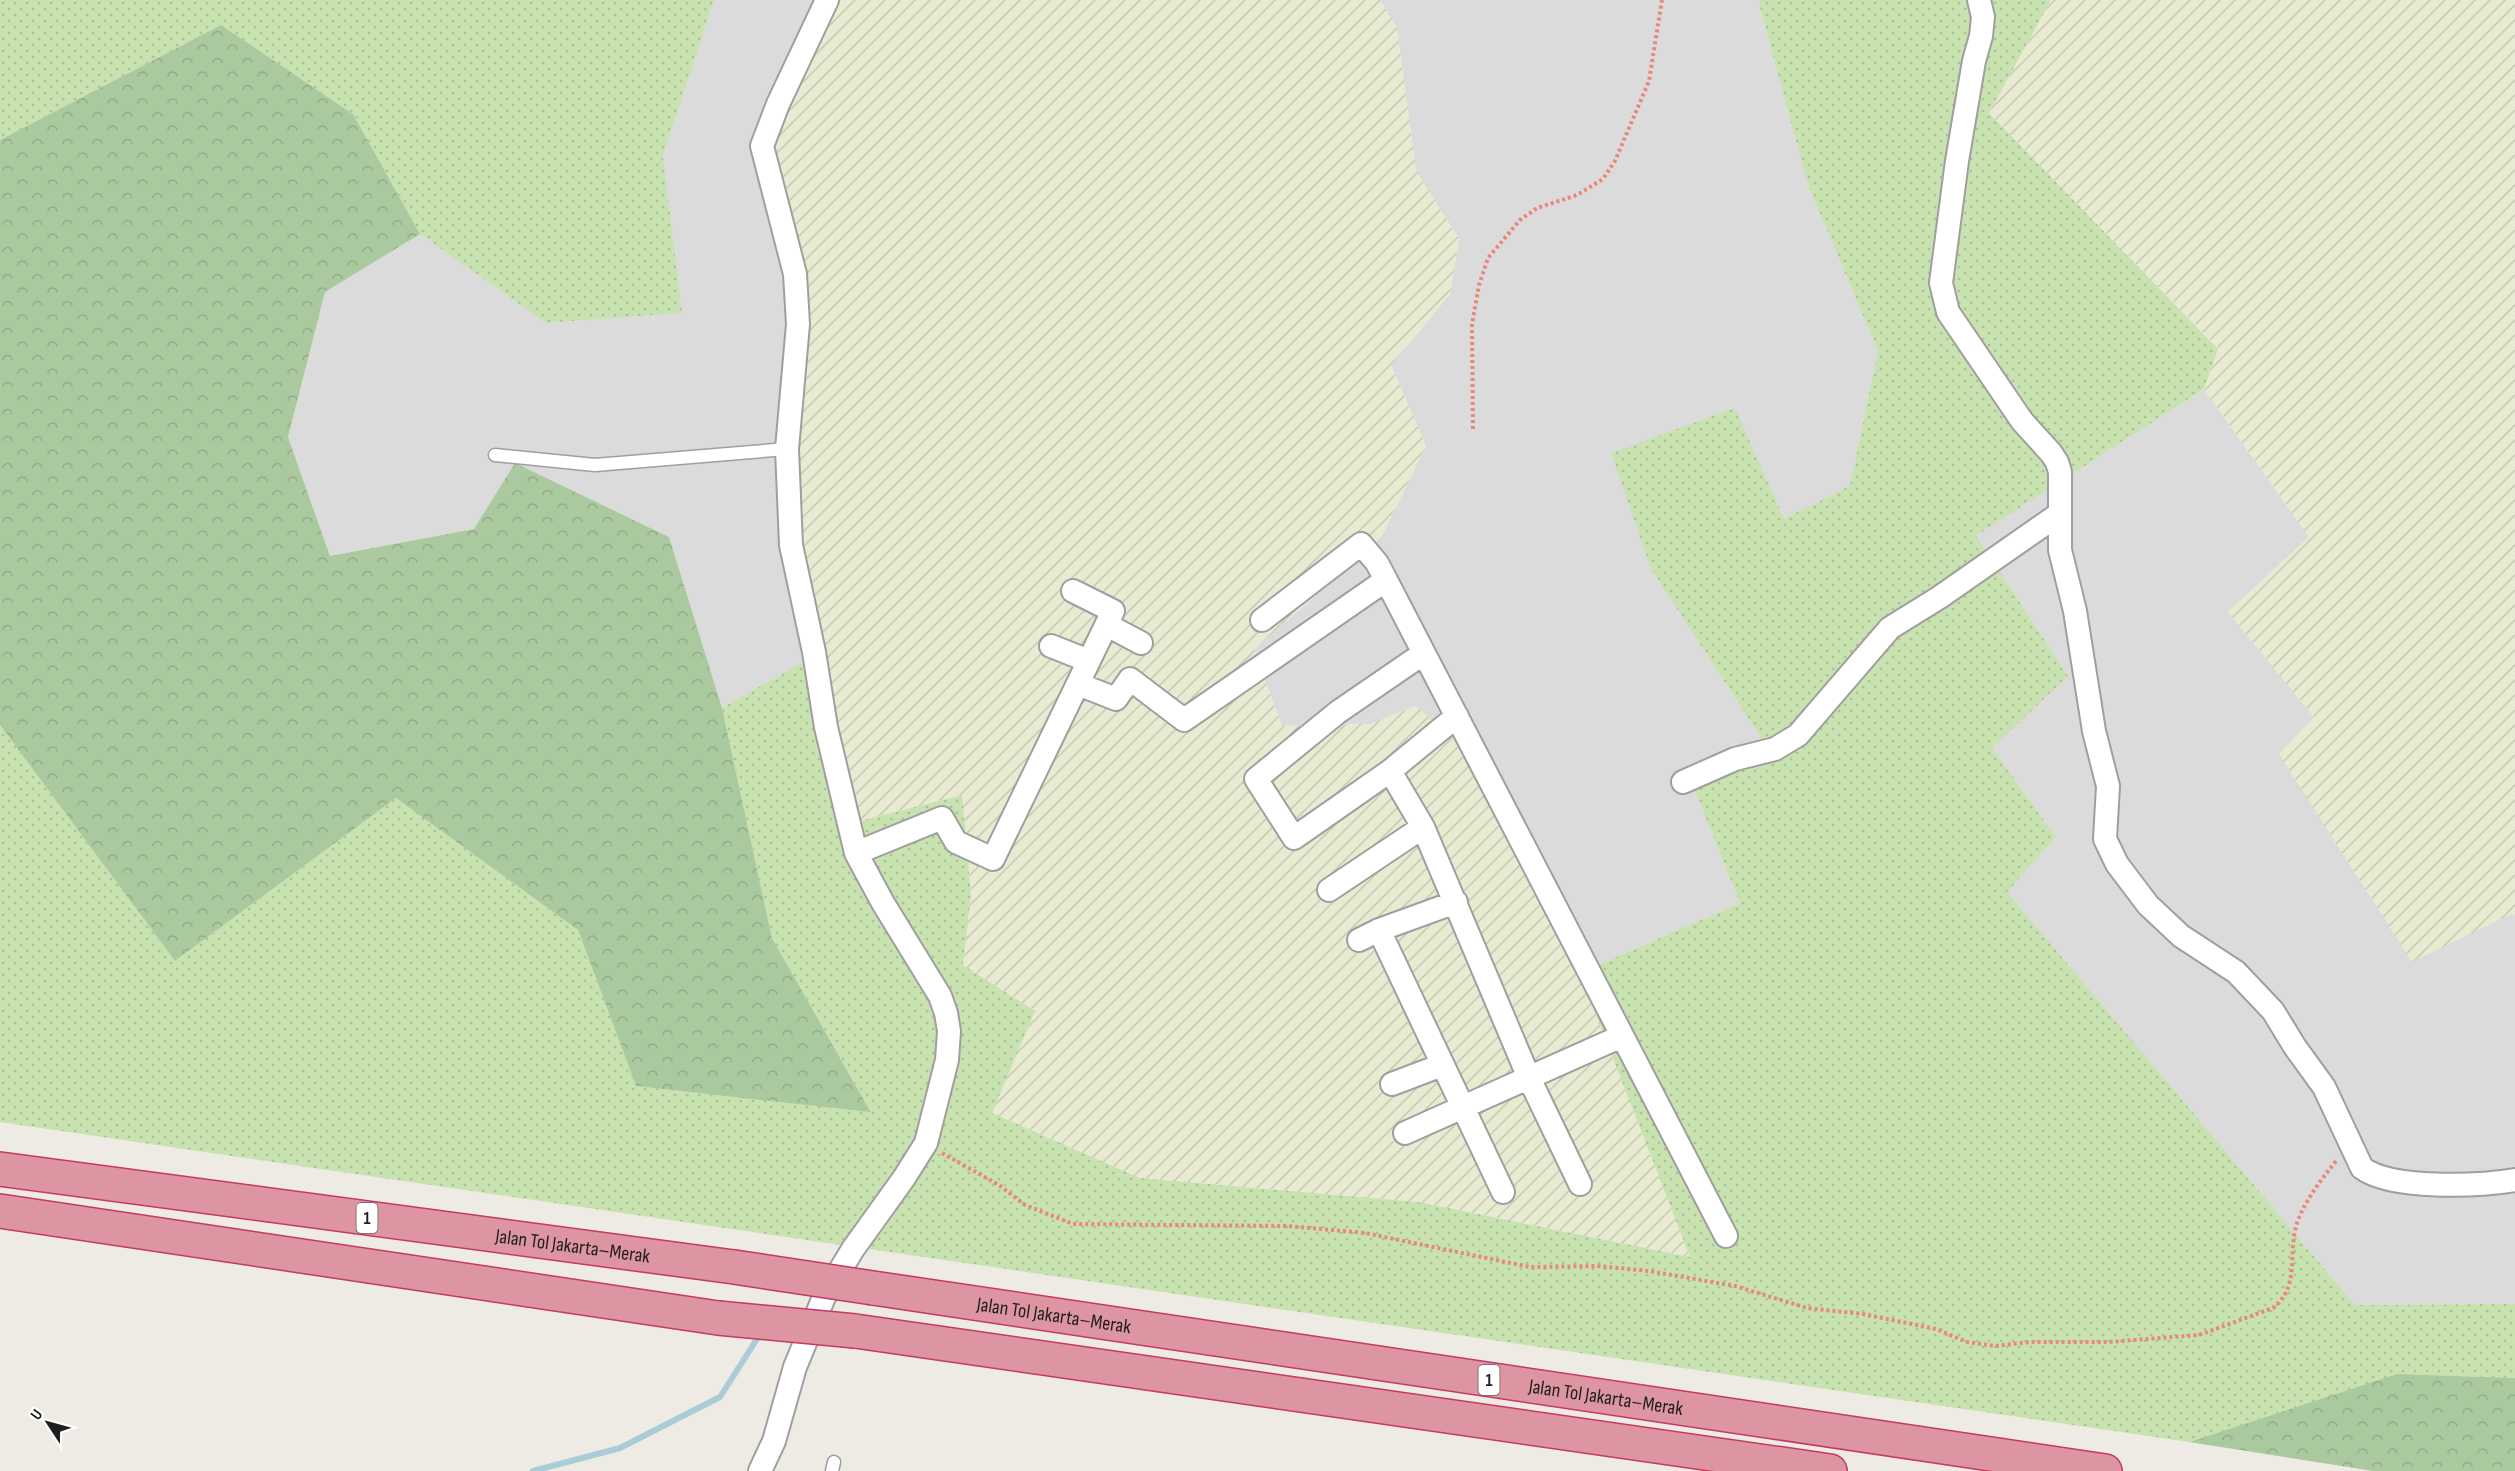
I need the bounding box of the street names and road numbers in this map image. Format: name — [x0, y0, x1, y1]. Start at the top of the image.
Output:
road number: 1 — [356, 1203, 378, 1233]
street label: Jalan Tol Jakarta–Merak — [493, 1224, 652, 1269]
street label: Jalan Tol Jakarta–Merak — [974, 1292, 1133, 1339]
road number: 1 — [1478, 1365, 1500, 1395]
street label: Jalan Tol Jakarta–Merak — [1526, 1374, 1685, 1421]

